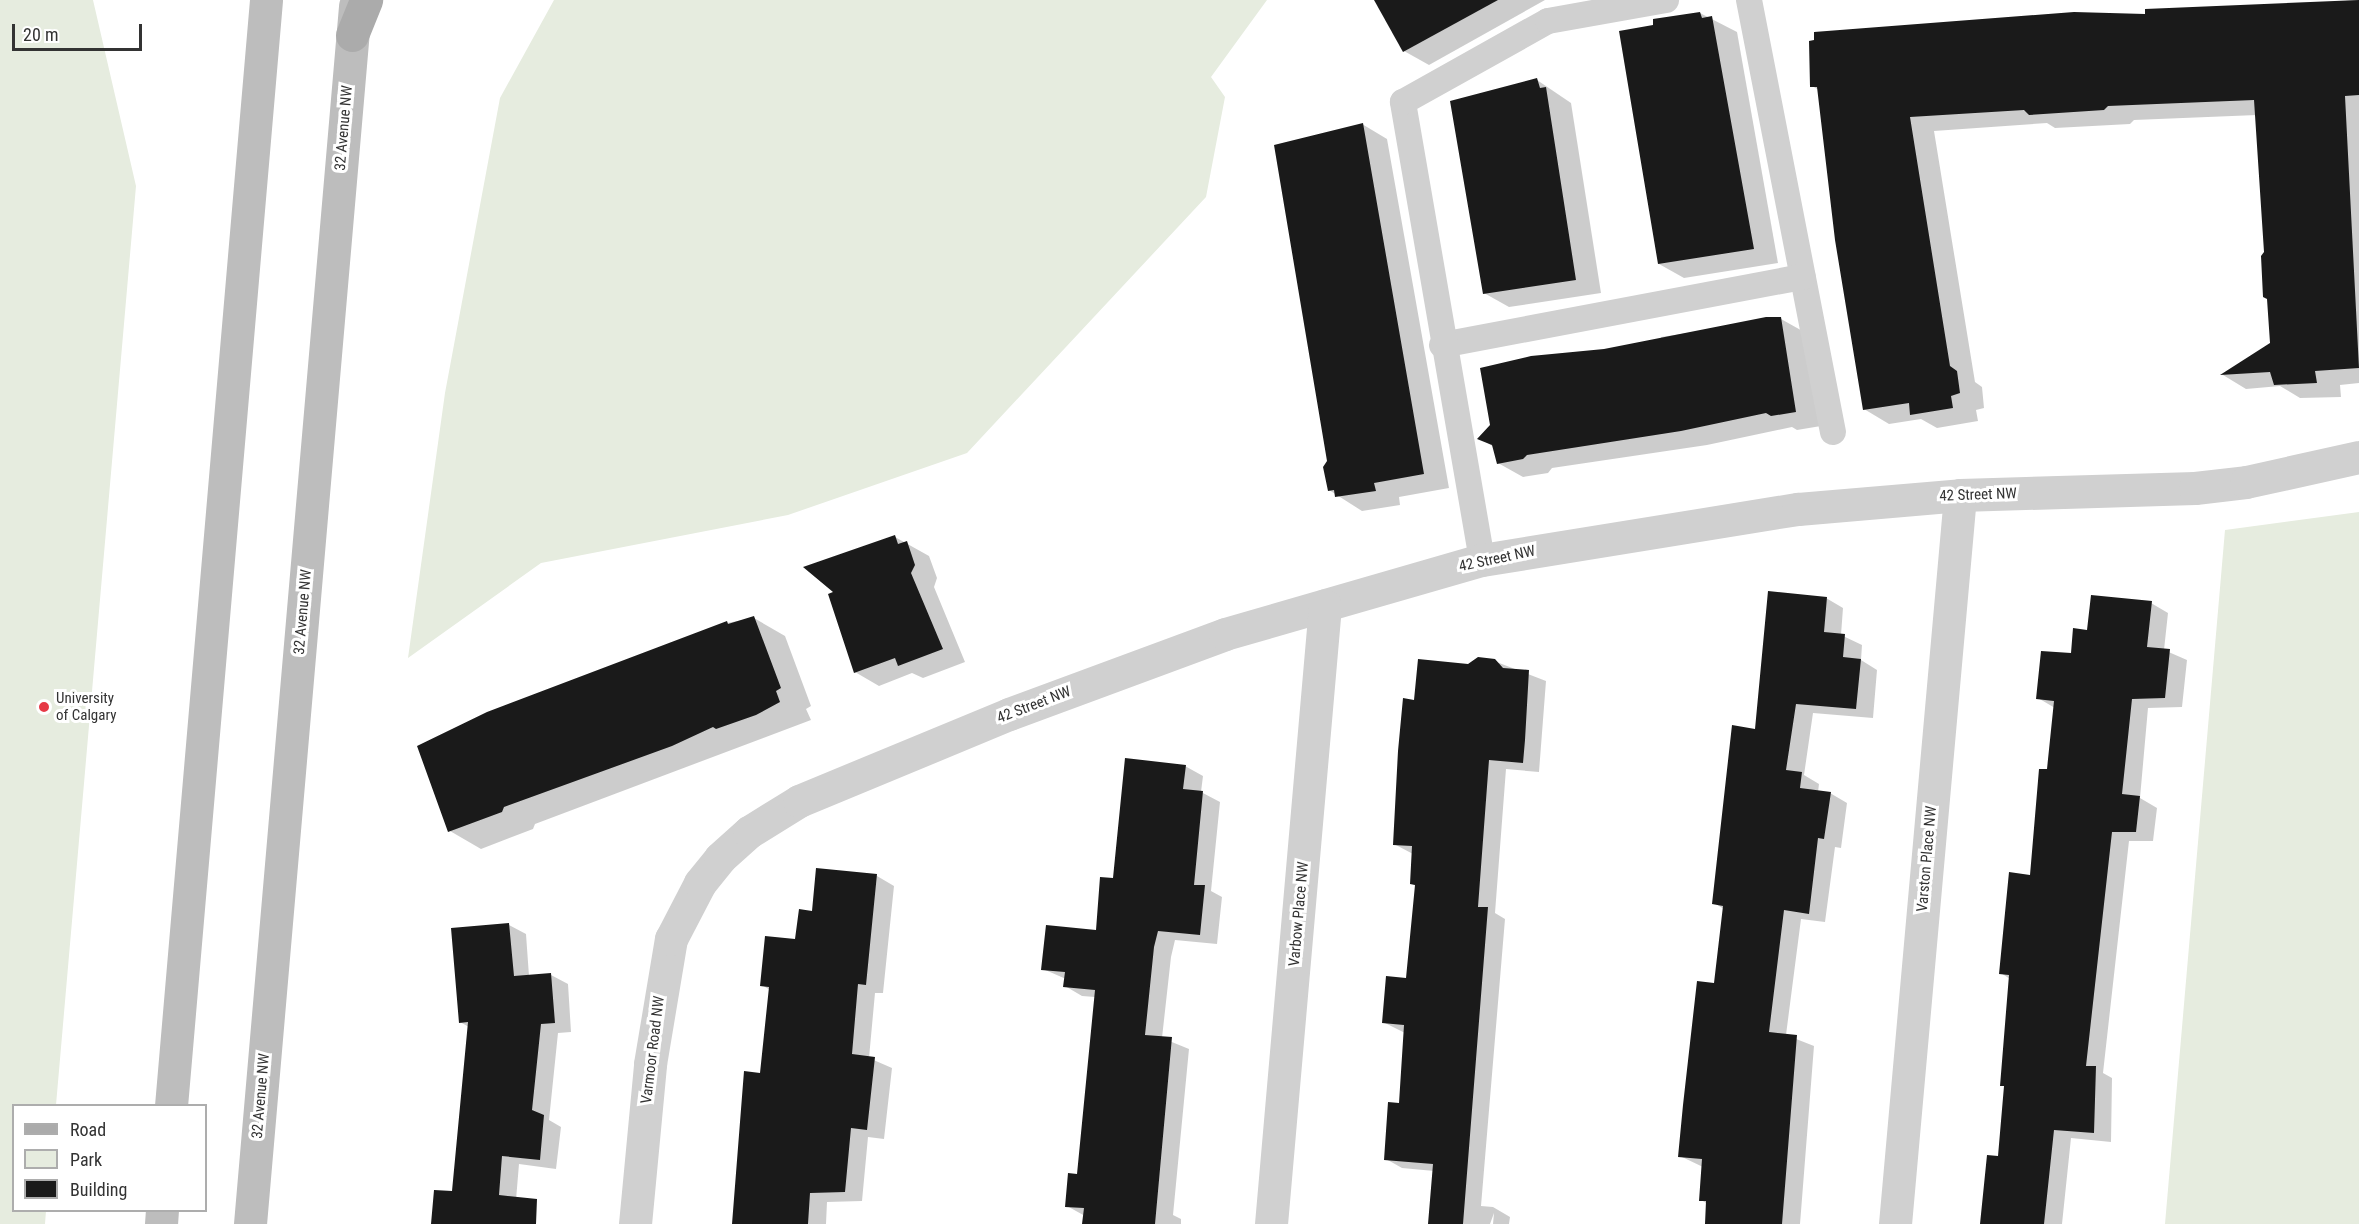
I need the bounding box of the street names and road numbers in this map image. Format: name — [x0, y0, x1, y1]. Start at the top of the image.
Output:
street label: 32 Avenue NW — [331, 85, 357, 171]
street label: 42 Street NW — [1939, 485, 2017, 505]
street label: 42 Street NW — [1457, 542, 1537, 576]
street label: 32 Avenue NW — [290, 569, 316, 655]
street label: 42 Street NW — [995, 683, 1073, 727]
street label: Varston Place NW — [1913, 805, 1941, 913]
street label: Varbow Place NW — [1285, 861, 1313, 967]
street label: Varmoor Road NW — [637, 995, 669, 1105]
street label: 32 Avenue NW — [248, 1053, 274, 1139]

